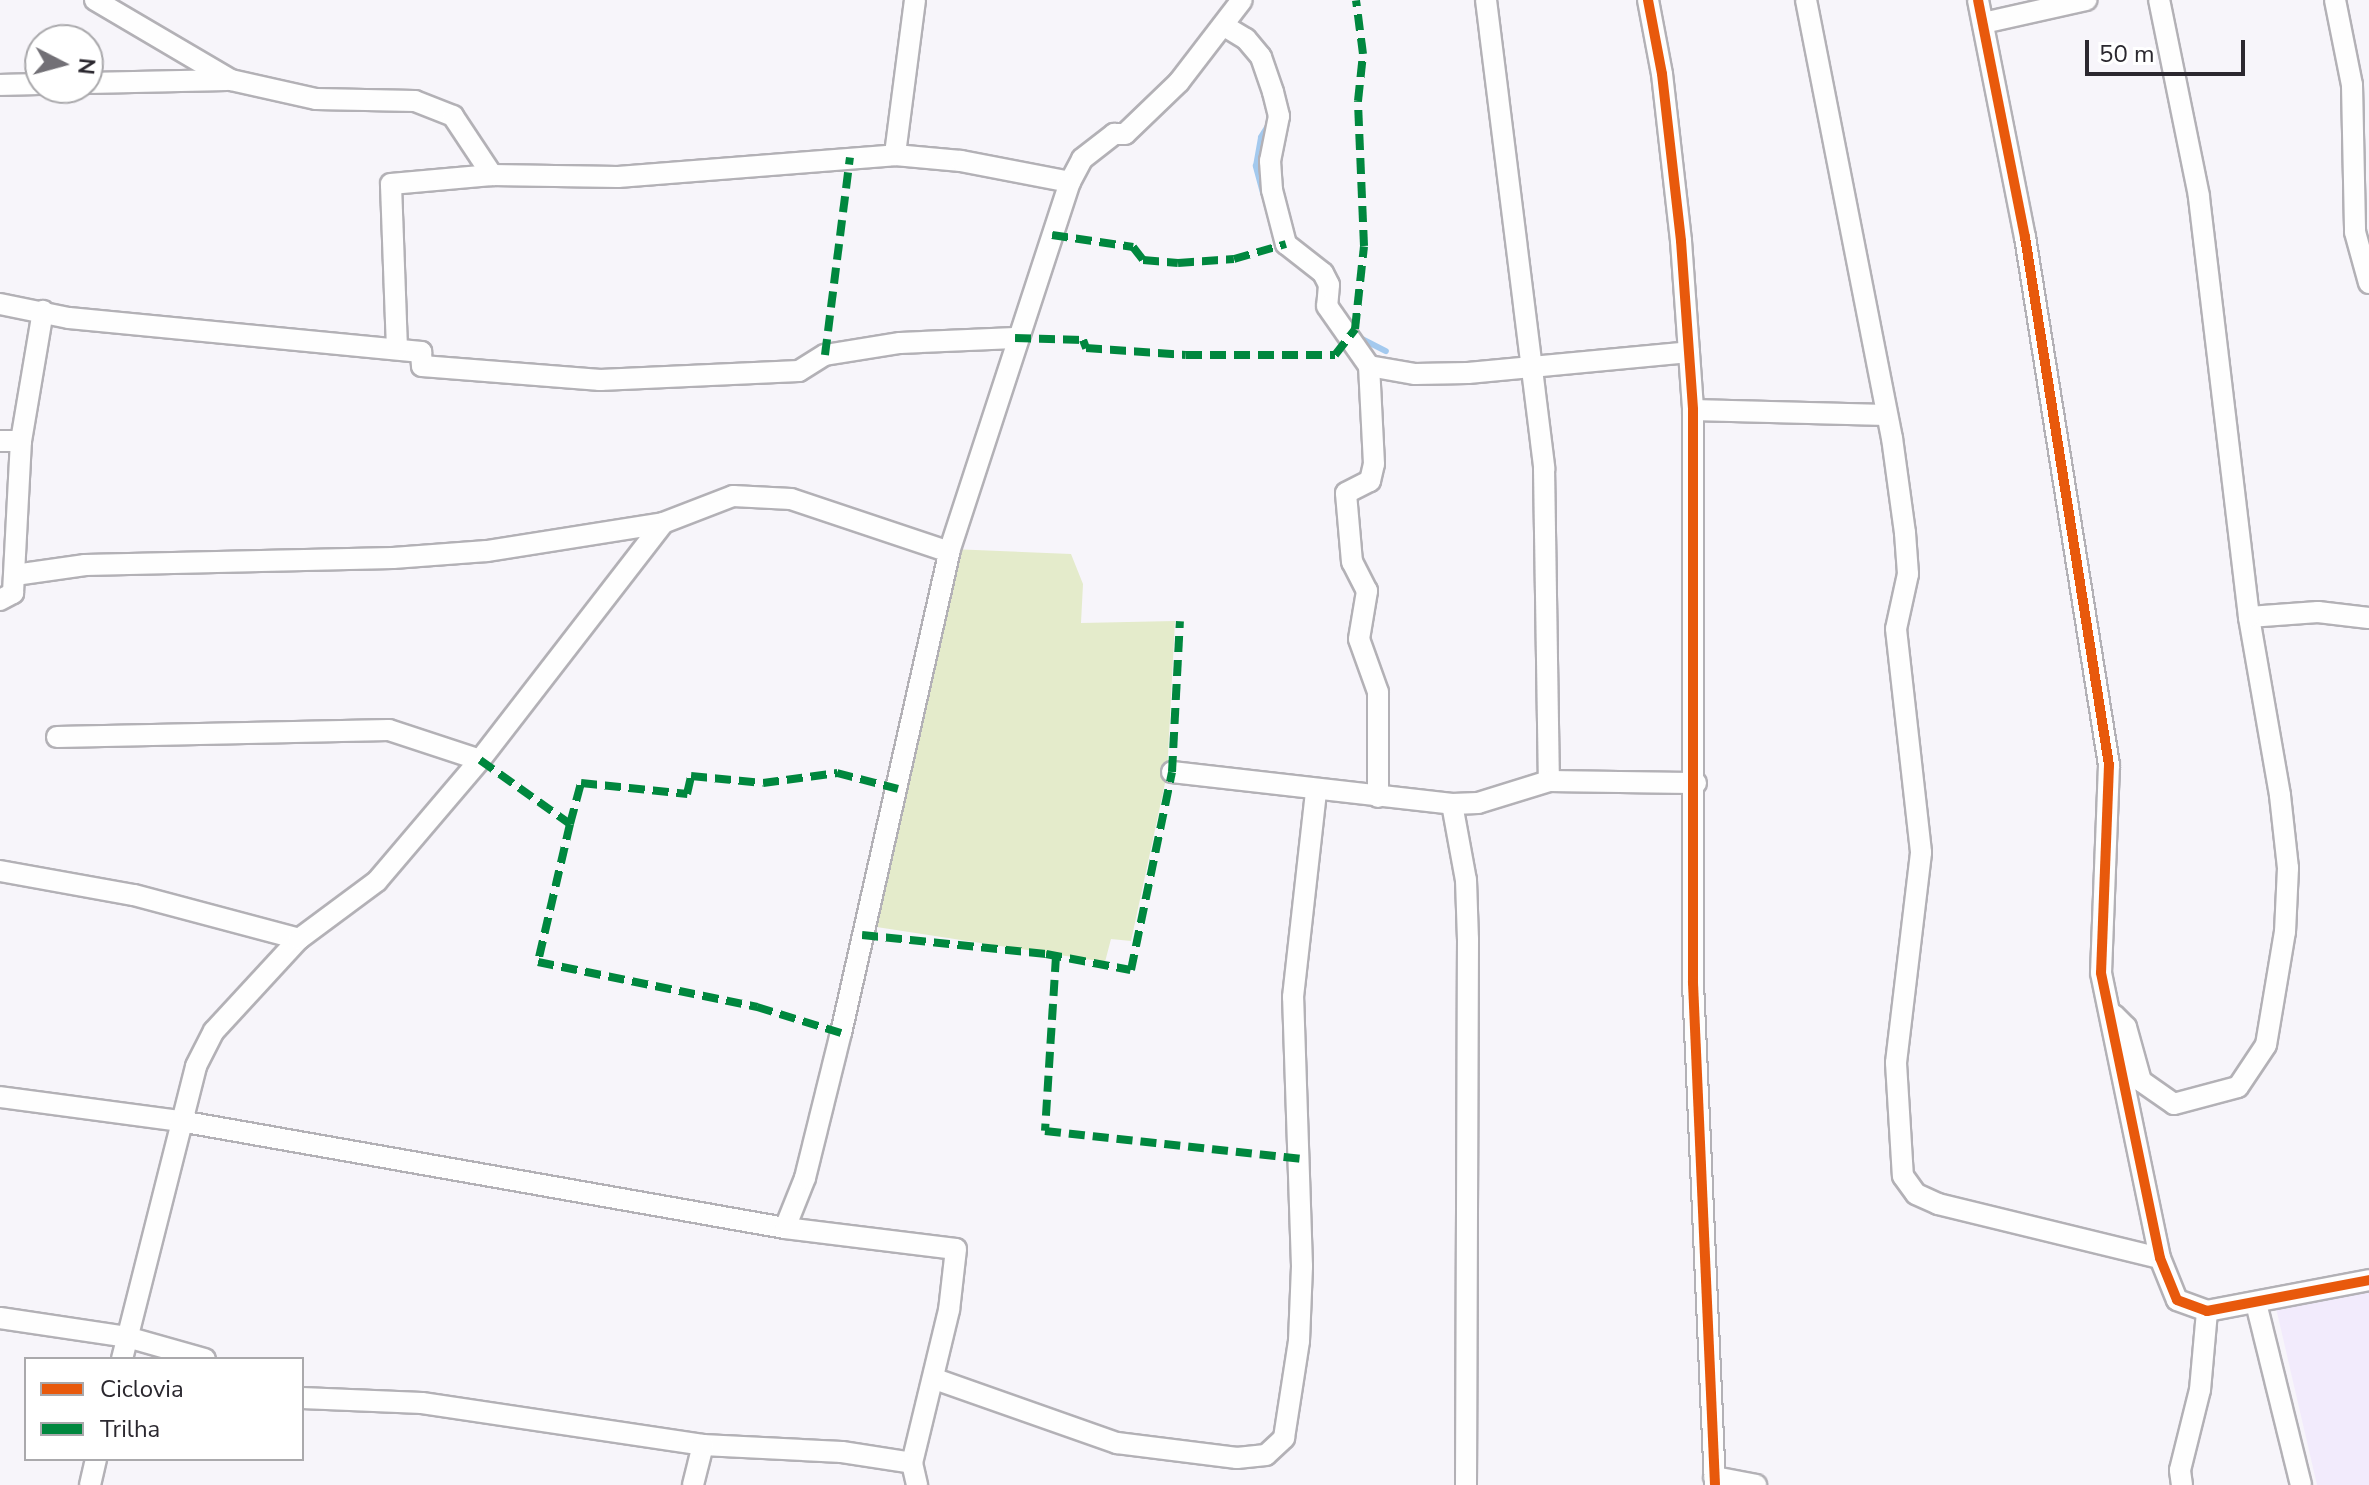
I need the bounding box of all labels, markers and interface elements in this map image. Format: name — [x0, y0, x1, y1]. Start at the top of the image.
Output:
north arrow — [24, 24, 104, 104]
scale bar — [2089, 24, 2249, 74]
text: 50 m — [2099, 38, 2155, 70]
text: N — [70, 57, 102, 76]
legend — [24, 1357, 304, 1461]
text: Ciclovia — [100, 1373, 184, 1405]
text: Trilha — [100, 1413, 160, 1445]

